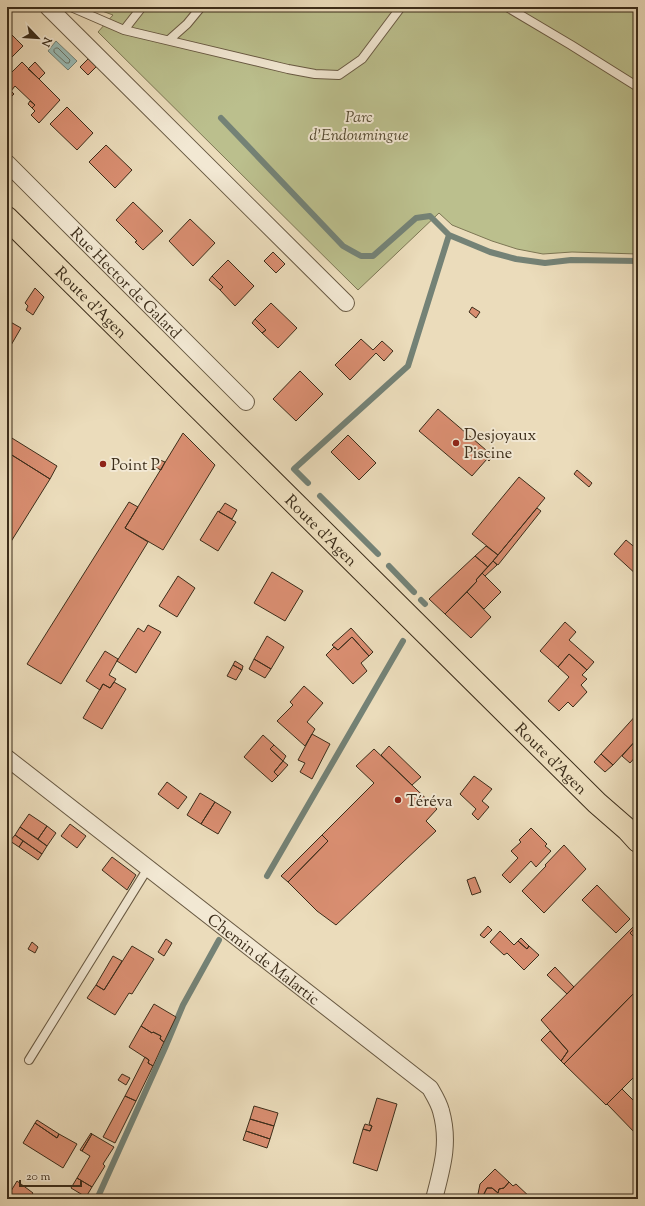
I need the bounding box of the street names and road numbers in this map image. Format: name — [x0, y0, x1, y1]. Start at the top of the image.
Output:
street label: Rue Hector de Galard — [64, 223, 186, 345]
street label: Route d'Agen — [48, 262, 132, 345]
street label: Route d'Agen — [278, 490, 362, 573]
street label: Route d'Agen — [508, 719, 592, 801]
street label: Chemin de Malartic — [201, 909, 324, 1012]

